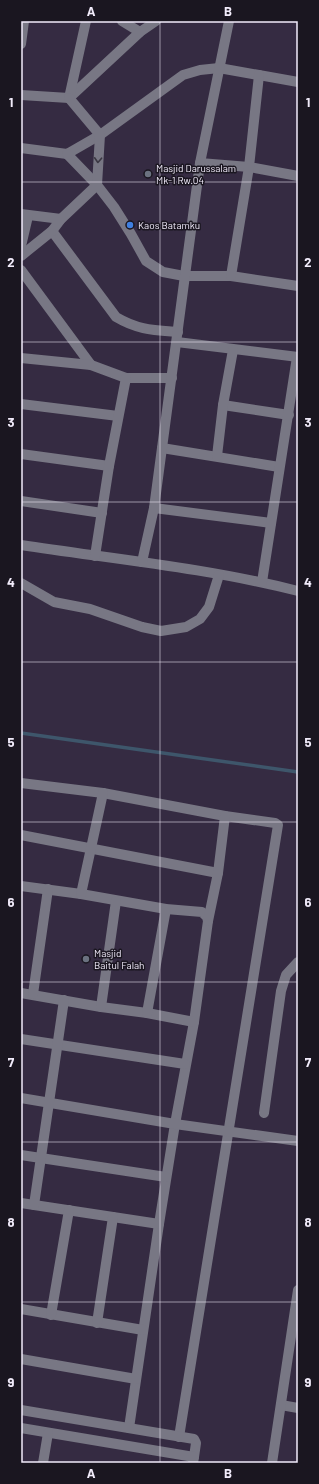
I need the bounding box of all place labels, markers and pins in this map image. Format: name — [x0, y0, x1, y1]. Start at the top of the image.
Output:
place label: Masjid Darussalam Mk-1 Rw.04 — [156, 162, 236, 186]
marker: Masjid Darussalam Mk-1 Rw.04 — [143, 169, 153, 179]
place label: Kaos Batamku — [138, 219, 200, 231]
marker: Kaos Batamku — [125, 220, 135, 230]
place label: Masjid Baitul Falah — [94, 947, 144, 971]
marker: Masjid Baitul Falah — [81, 954, 91, 964]

